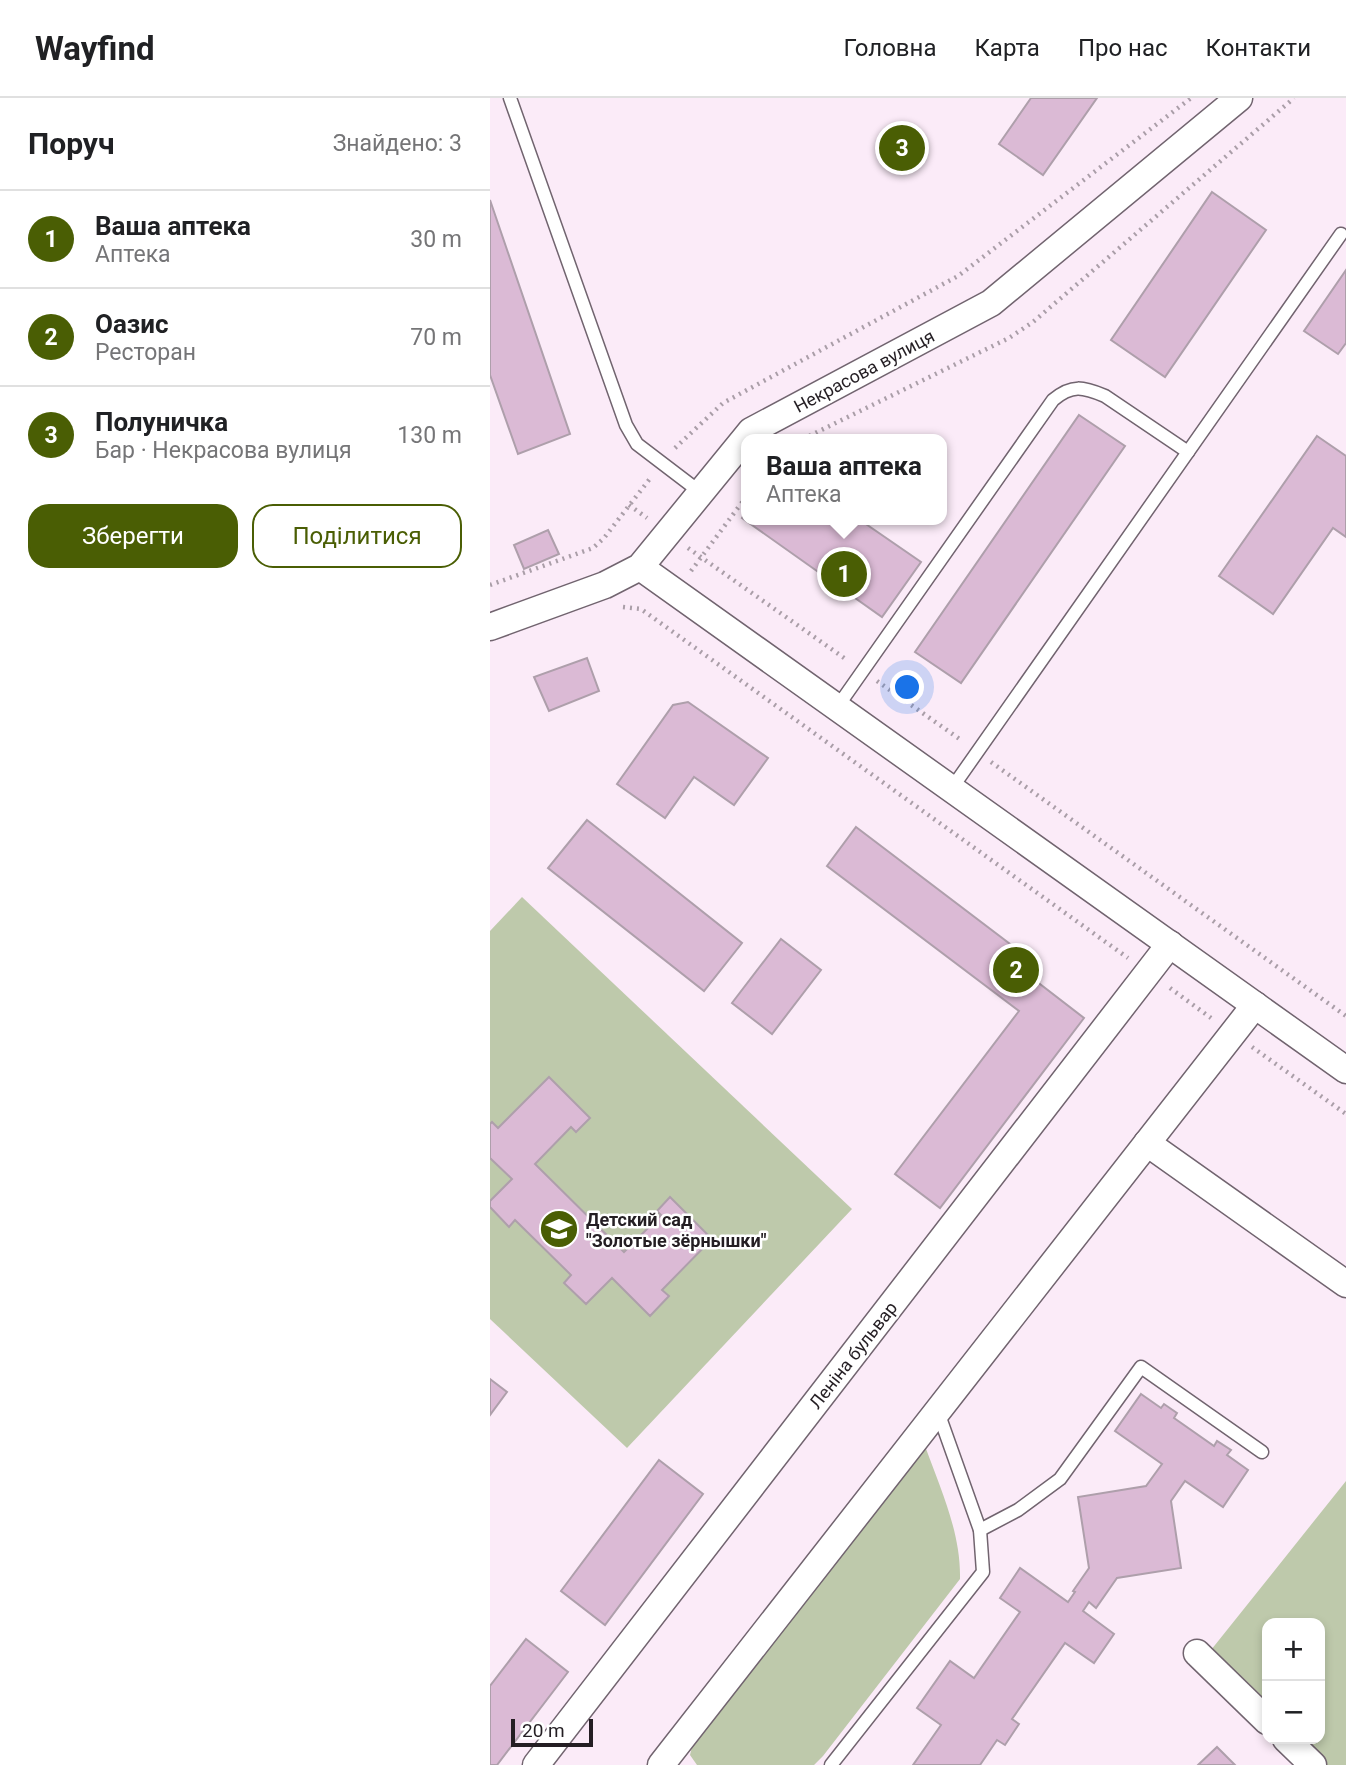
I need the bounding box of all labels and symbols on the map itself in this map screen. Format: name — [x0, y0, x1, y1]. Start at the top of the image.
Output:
pin: 3 — [879, 122, 925, 174]
street label: Некрасова вулиця — [790, 325, 938, 417]
pin: 1 — [821, 548, 867, 600]
your location — [890, 670, 924, 704]
pin: 2 — [993, 944, 1039, 996]
school or university icon: Детский сад "Золотые зёрнышки" — [538, 1208, 580, 1250]
place label: Детский сад "Золотые зёрнышки" — [586, 1209, 767, 1251]
street label: Леніна бульвар — [805, 1297, 901, 1413]
scale bar — [511, 1716, 593, 1748]

